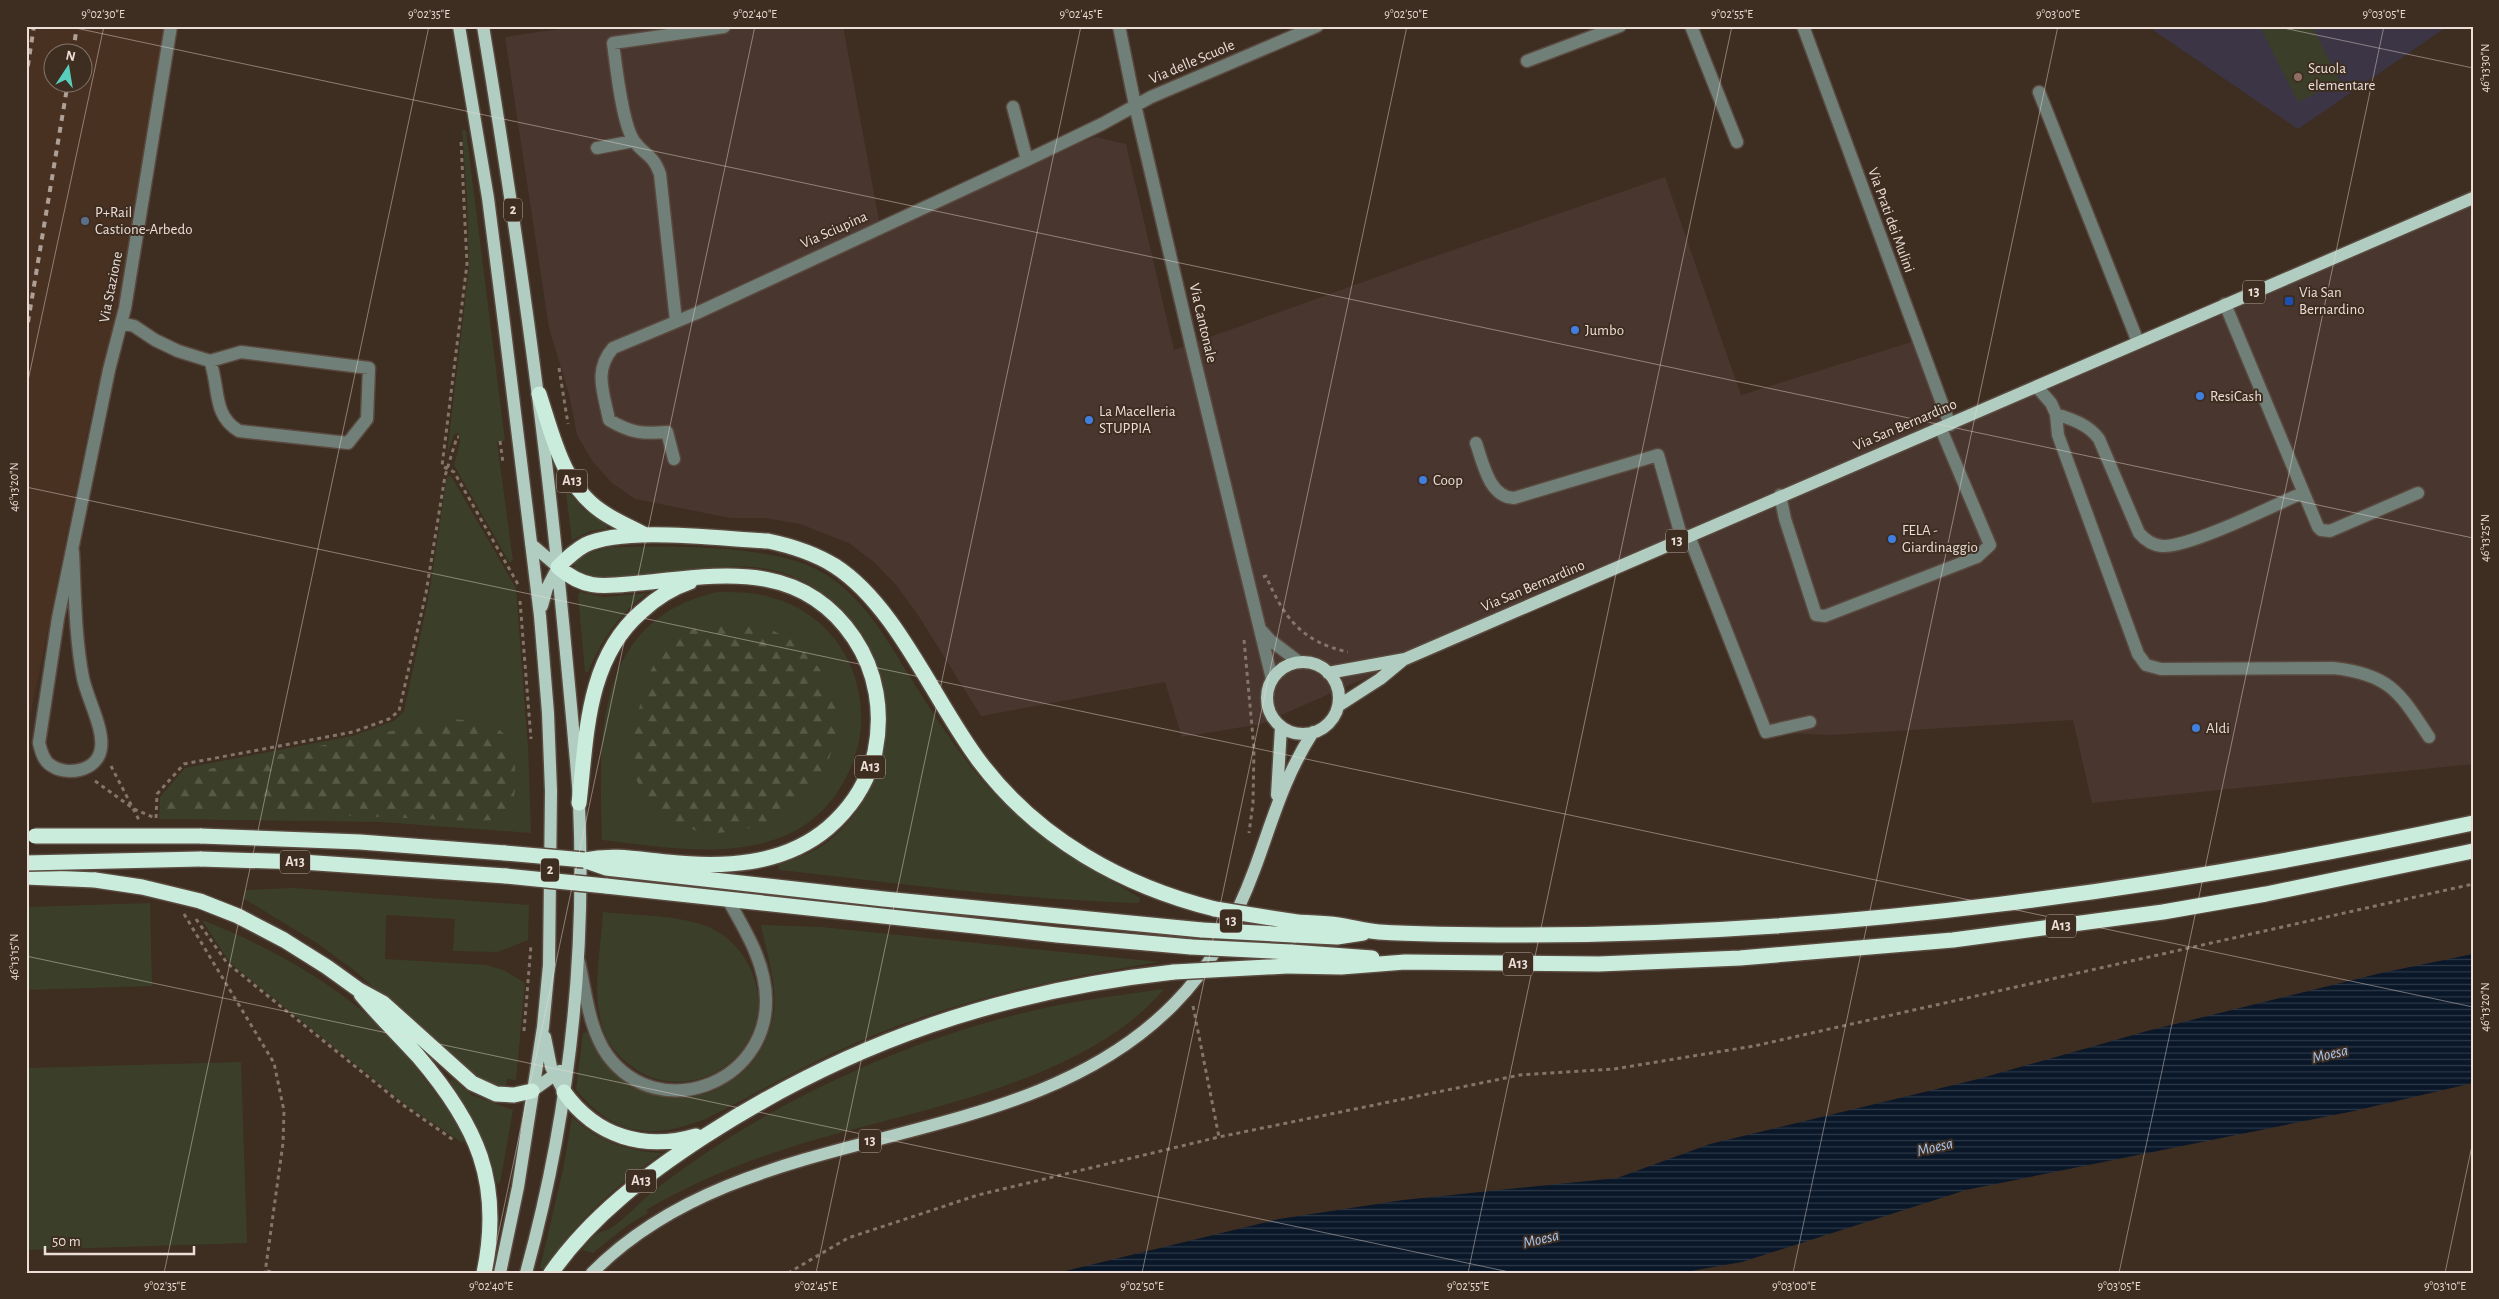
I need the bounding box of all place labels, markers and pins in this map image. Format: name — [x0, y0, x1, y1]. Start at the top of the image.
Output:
place label: Scuola elementare — [2308, 61, 2376, 93]
marker: Scuola elementare — [2292, 71, 2304, 83]
place label: P+Rail Castione-Arbedo — [95, 205, 193, 237]
marker: P+Rail Castione-Arbedo — [79, 215, 91, 227]
place label: Via San Bernardino — [2299, 285, 2365, 317]
marker: Via San Bernardino — [2283, 295, 2295, 307]
place label: Jumbo — [1585, 323, 1624, 338]
marker: Jumbo — [1569, 324, 1581, 336]
place label: ResiCash — [2210, 389, 2262, 404]
marker: ResiCash — [2194, 390, 2206, 402]
place label: La Macelleria STUPPIA — [1099, 404, 1176, 436]
marker: La Macelleria STUPPIA — [1083, 414, 1095, 426]
place label: Coop — [1433, 473, 1463, 488]
marker: Coop — [1417, 474, 1429, 486]
place label: FELA - Giardinaggio — [1902, 523, 1978, 555]
marker: FELA - Giardinaggio — [1886, 533, 1898, 545]
place label: Aldi — [2206, 721, 2230, 736]
marker: Aldi — [2190, 722, 2202, 734]

